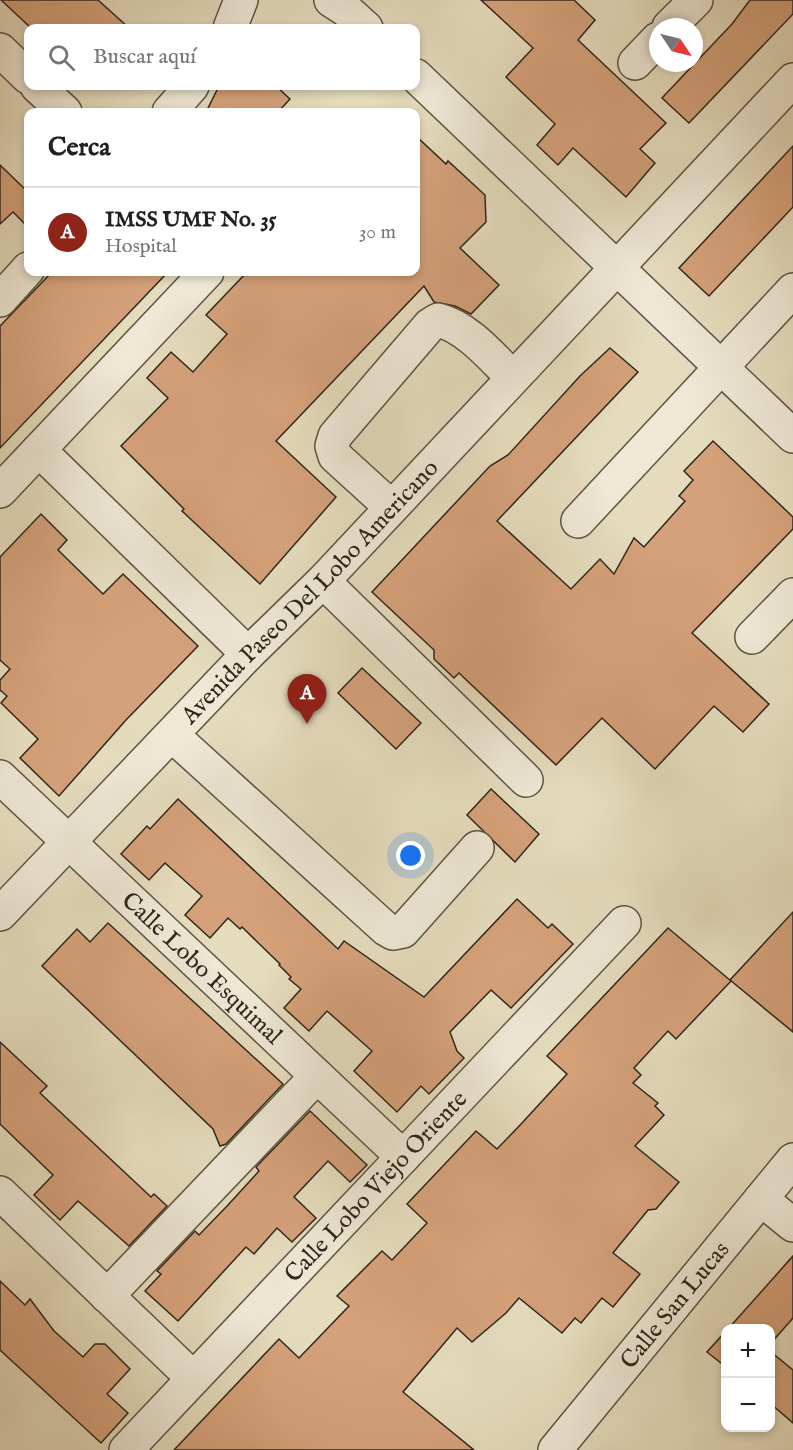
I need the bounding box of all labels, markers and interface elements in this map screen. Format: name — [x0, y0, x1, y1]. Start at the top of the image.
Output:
north arrow — [649, 18, 703, 72]
search box — [24, 24, 420, 90]
icon: search — [45, 41, 78, 74]
text: Buscar aquí — [93, 43, 196, 71]
text: Cerca — [48, 131, 110, 164]
text: IMSS UMF No. 35 — [105, 206, 277, 234]
text: A — [61, 220, 74, 245]
text: 30 m — [359, 220, 396, 245]
text: Hospital — [105, 234, 177, 259]
street label: Avenida Paseo Del Lobo Americano — [175, 453, 443, 729]
pin: A — [288, 674, 326, 724]
your location — [396, 841, 425, 870]
street label: Calle Lobo Esquimal — [114, 886, 288, 1052]
street label: Calle Lobo Viejo Oriente — [278, 1085, 475, 1290]
street label: Calle San Lucas — [614, 1235, 737, 1376]
map controls — [721, 1324, 775, 1432]
button: + — [721, 1324, 775, 1378]
button: − — [721, 1378, 775, 1432]

